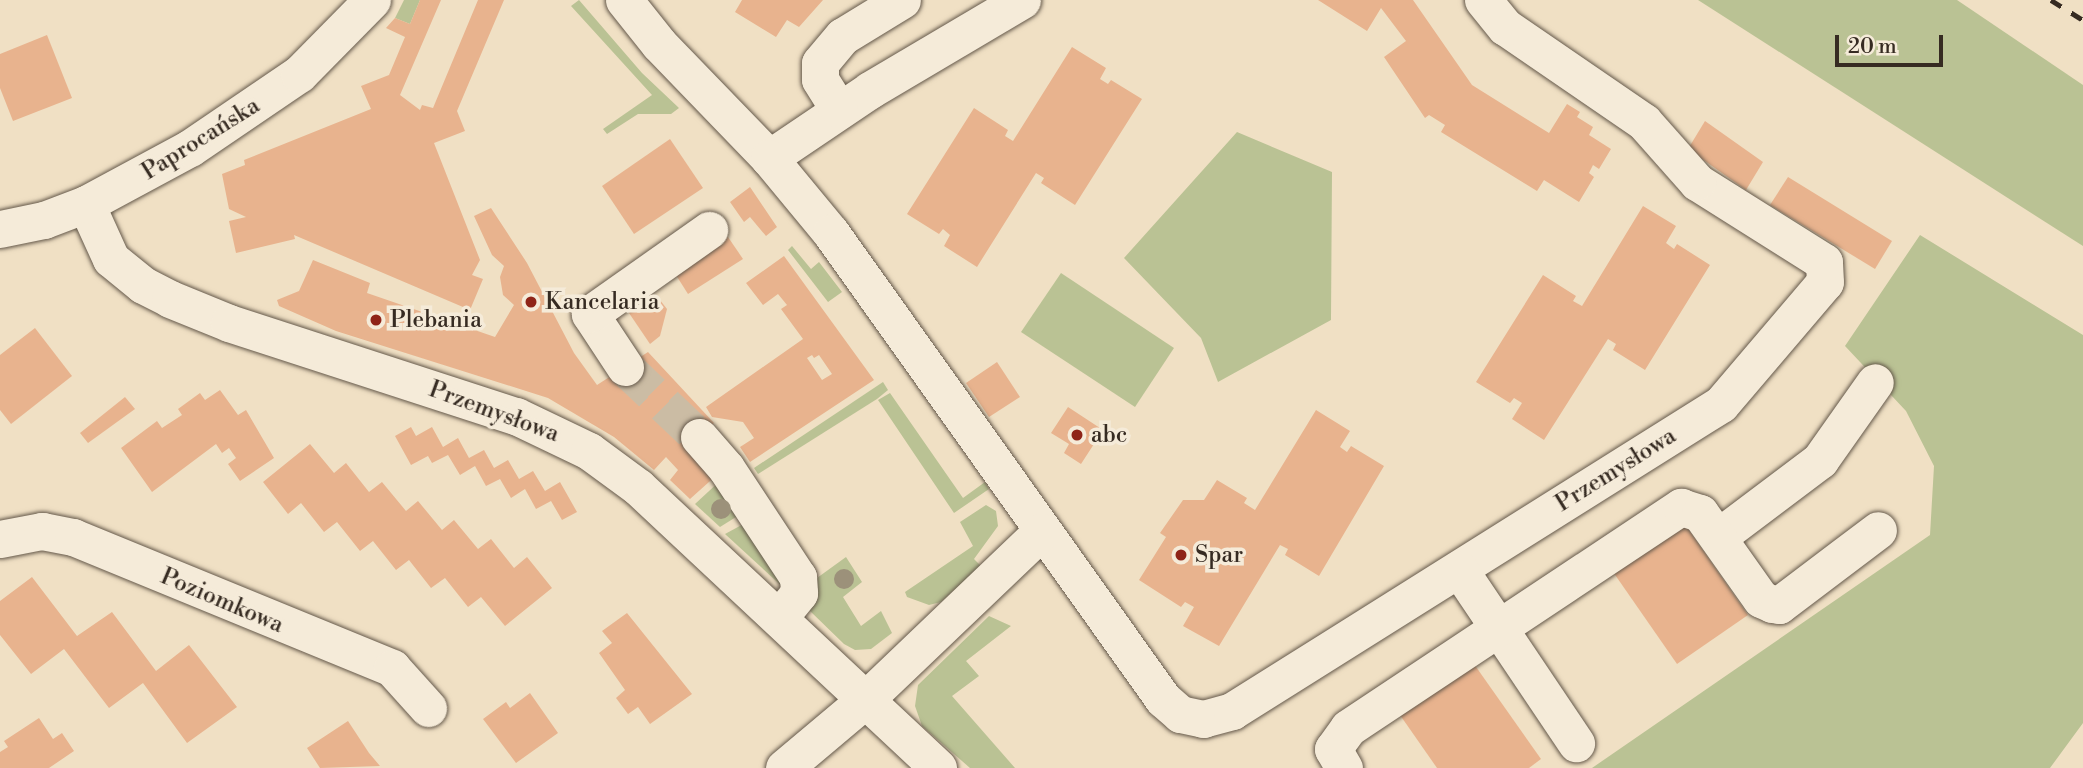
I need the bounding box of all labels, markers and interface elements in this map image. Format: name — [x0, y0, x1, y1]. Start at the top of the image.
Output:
scale bar — [1838, 21, 1946, 65]
text: 20 m — [1848, 34, 1897, 60]
street label: Paprocańska — [137, 92, 265, 186]
place label: Kancelaria — [545, 288, 659, 316]
marker: Kancelaria — [523, 294, 539, 310]
place label: Plebania — [390, 306, 482, 334]
marker: Plebania — [368, 312, 384, 328]
street label: Przemysłowa — [425, 376, 563, 448]
place label: abc — [1091, 421, 1127, 449]
street label: Przemysłowa — [1551, 422, 1681, 518]
marker: abc — [1069, 427, 1085, 443]
place label: Spar — [1195, 541, 1243, 569]
marker: Spar — [1173, 547, 1189, 563]
street label: Poziomkowa — [156, 563, 288, 639]

